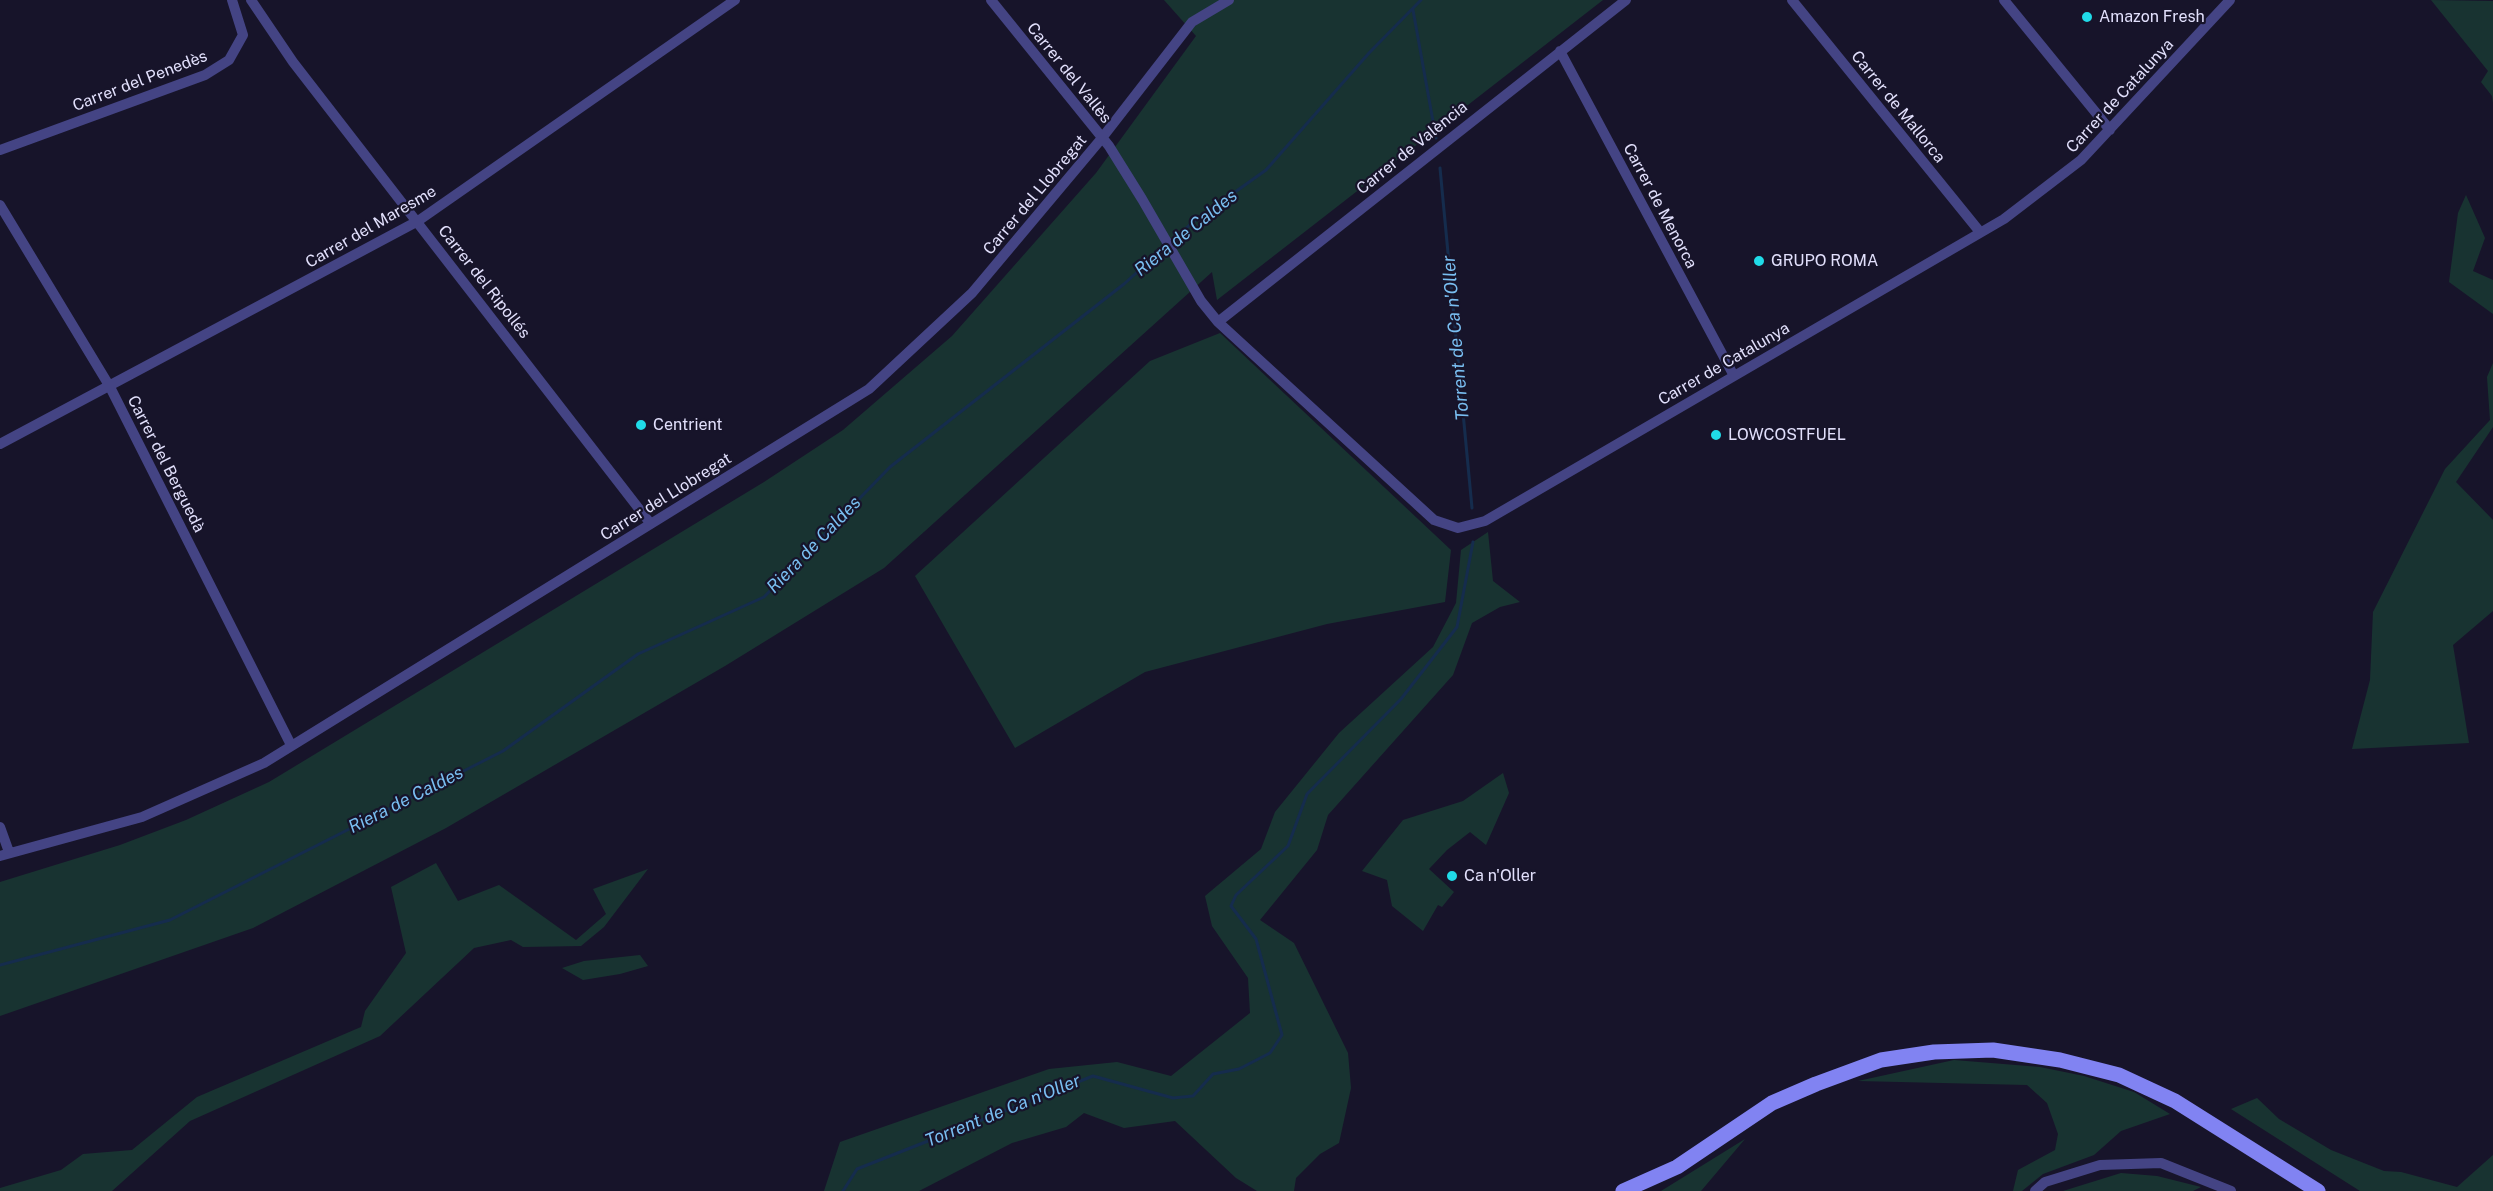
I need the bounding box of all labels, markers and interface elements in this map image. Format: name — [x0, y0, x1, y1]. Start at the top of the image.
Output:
place label: Amazon Fresh — [2099, 7, 2205, 27]
marker: Amazon Fresh — [2080, 10, 2094, 24]
street label: Carrer del Vallès — [1023, 19, 1115, 127]
street label: Carrer de Catalunya — [2062, 35, 2178, 157]
street label: Carrer del Penedès — [70, 46, 210, 116]
street label: Carrer de Mallorca — [1847, 47, 1949, 167]
street label: Carrer de València — [1353, 97, 1471, 199]
street label: Carrer del Llobregat — [979, 131, 1091, 259]
street label: Carrer de Menorca — [1619, 140, 1701, 272]
street label: Carrer del Maresme — [302, 182, 440, 272]
water label: Riera de Caldes — [1130, 185, 1242, 281]
street label: Carrer del Ripollés — [434, 222, 534, 342]
place label: GRUPO ROMA — [1771, 251, 1878, 271]
water label: Torrent de Ca n'Oller — [1438, 254, 1474, 422]
marker: GRUPO ROMA — [1752, 254, 1766, 268]
street label: Carrer de Catalunya — [1655, 319, 1793, 409]
street label: Carrer del Berguedà — [123, 392, 209, 536]
place label: Centrient — [653, 415, 723, 435]
marker: Centrient — [634, 418, 648, 432]
place label: LOWCOSTFUEL — [1728, 425, 1846, 445]
marker: LOWCOSTFUEL — [1709, 428, 1723, 442]
street label: Carrer del Llobregat — [597, 449, 735, 545]
water label: Riera de Caldes — [762, 492, 866, 598]
water label: Riera de Caldes — [345, 762, 467, 838]
place label: Ca n'Oller — [1464, 866, 1536, 886]
marker: Ca n'Oller — [1445, 869, 1459, 883]
water label: Torrent de Ca n'Oller — [922, 1070, 1084, 1152]

